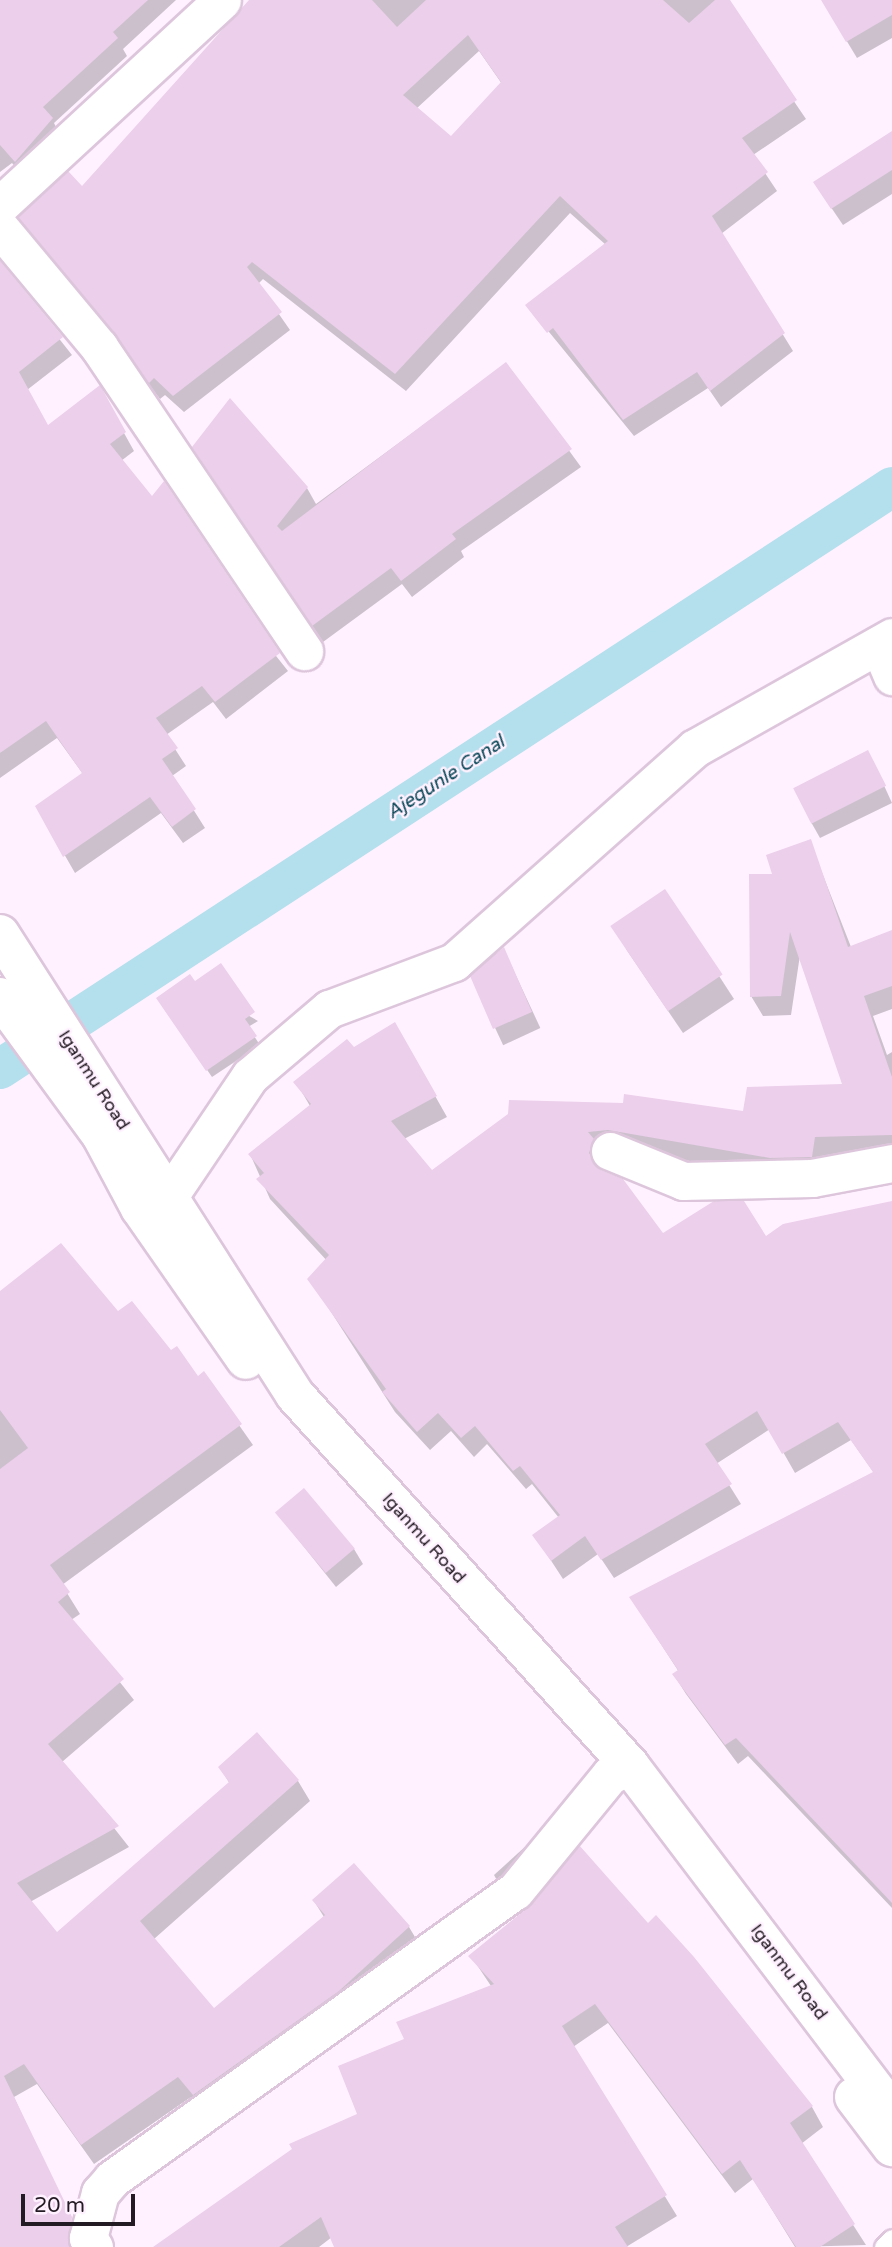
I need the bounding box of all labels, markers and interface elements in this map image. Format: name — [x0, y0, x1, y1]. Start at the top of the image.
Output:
water label: Ajegunle Canal — [383, 731, 509, 825]
street label: Iganmu Road — [54, 1026, 134, 1134]
street label: Iganmu Road — [378, 1488, 470, 1588]
street label: Iganmu Road — [746, 1920, 832, 2024]
scale bar — [24, 2180, 138, 2224]
text: 20 m — [34, 2193, 85, 2218]

